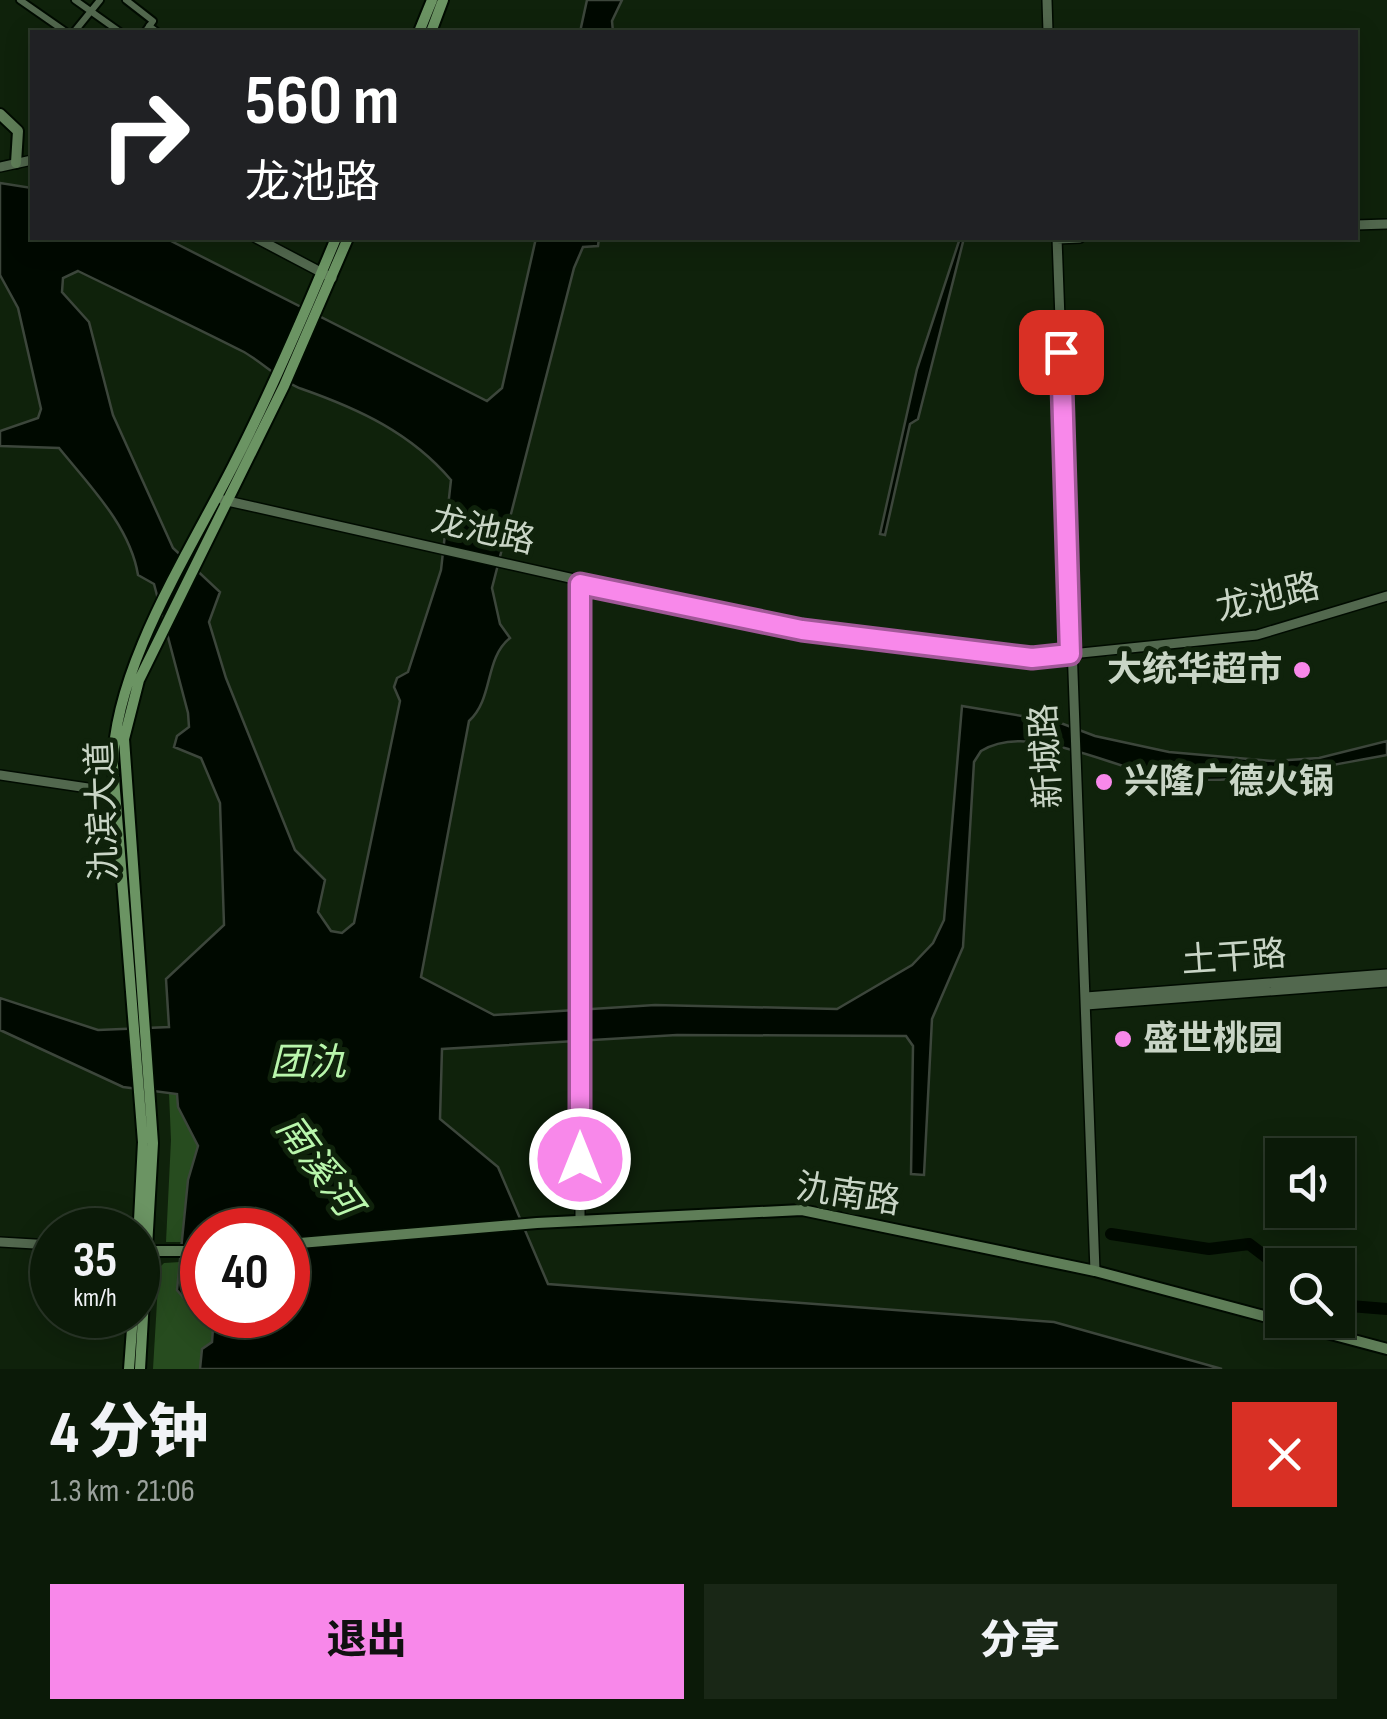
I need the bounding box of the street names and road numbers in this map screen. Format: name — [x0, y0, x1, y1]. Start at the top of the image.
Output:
street label: 龙池路 — [427, 498, 539, 564]
street label: 龙池路 — [1212, 565, 1324, 631]
street label: 新城路 — [1023, 702, 1071, 810]
street label: 氿滨大道 — [79, 740, 127, 882]
street label: 土干路 — [1180, 933, 1288, 983]
street label: 氿南路 — [793, 1166, 903, 1224]

